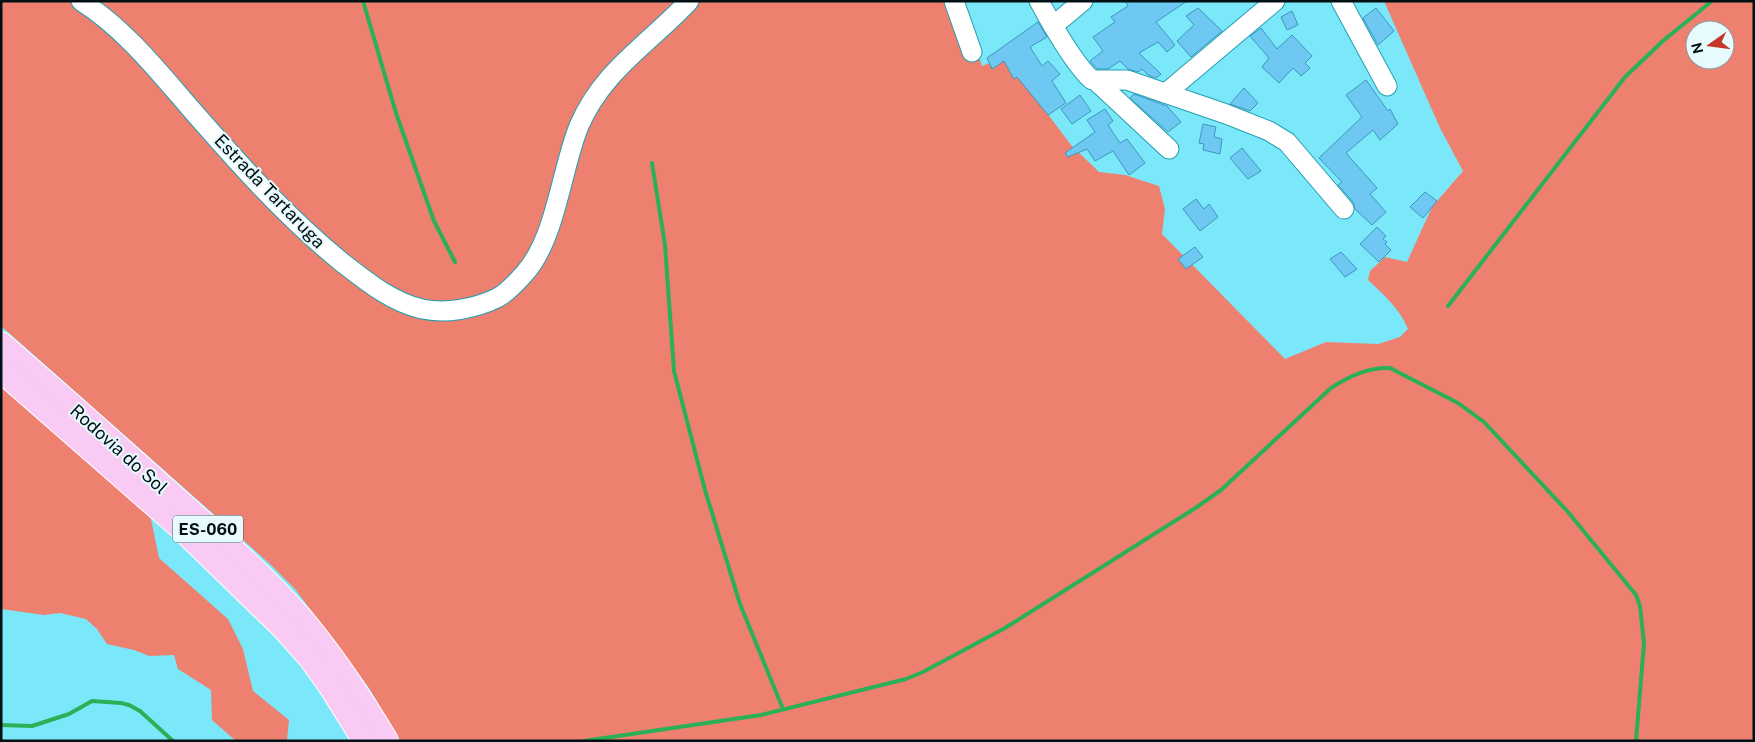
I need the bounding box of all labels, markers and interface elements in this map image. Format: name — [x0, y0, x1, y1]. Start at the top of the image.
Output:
north arrow — [1685, 20, 1735, 70]
text: N — [1688, 41, 1706, 55]
street label: Estrada Tartaruga — [210, 130, 330, 252]
street label: Rodovia do Sol — [66, 400, 172, 498]
road number: ES-060 — [173, 516, 243, 542]

